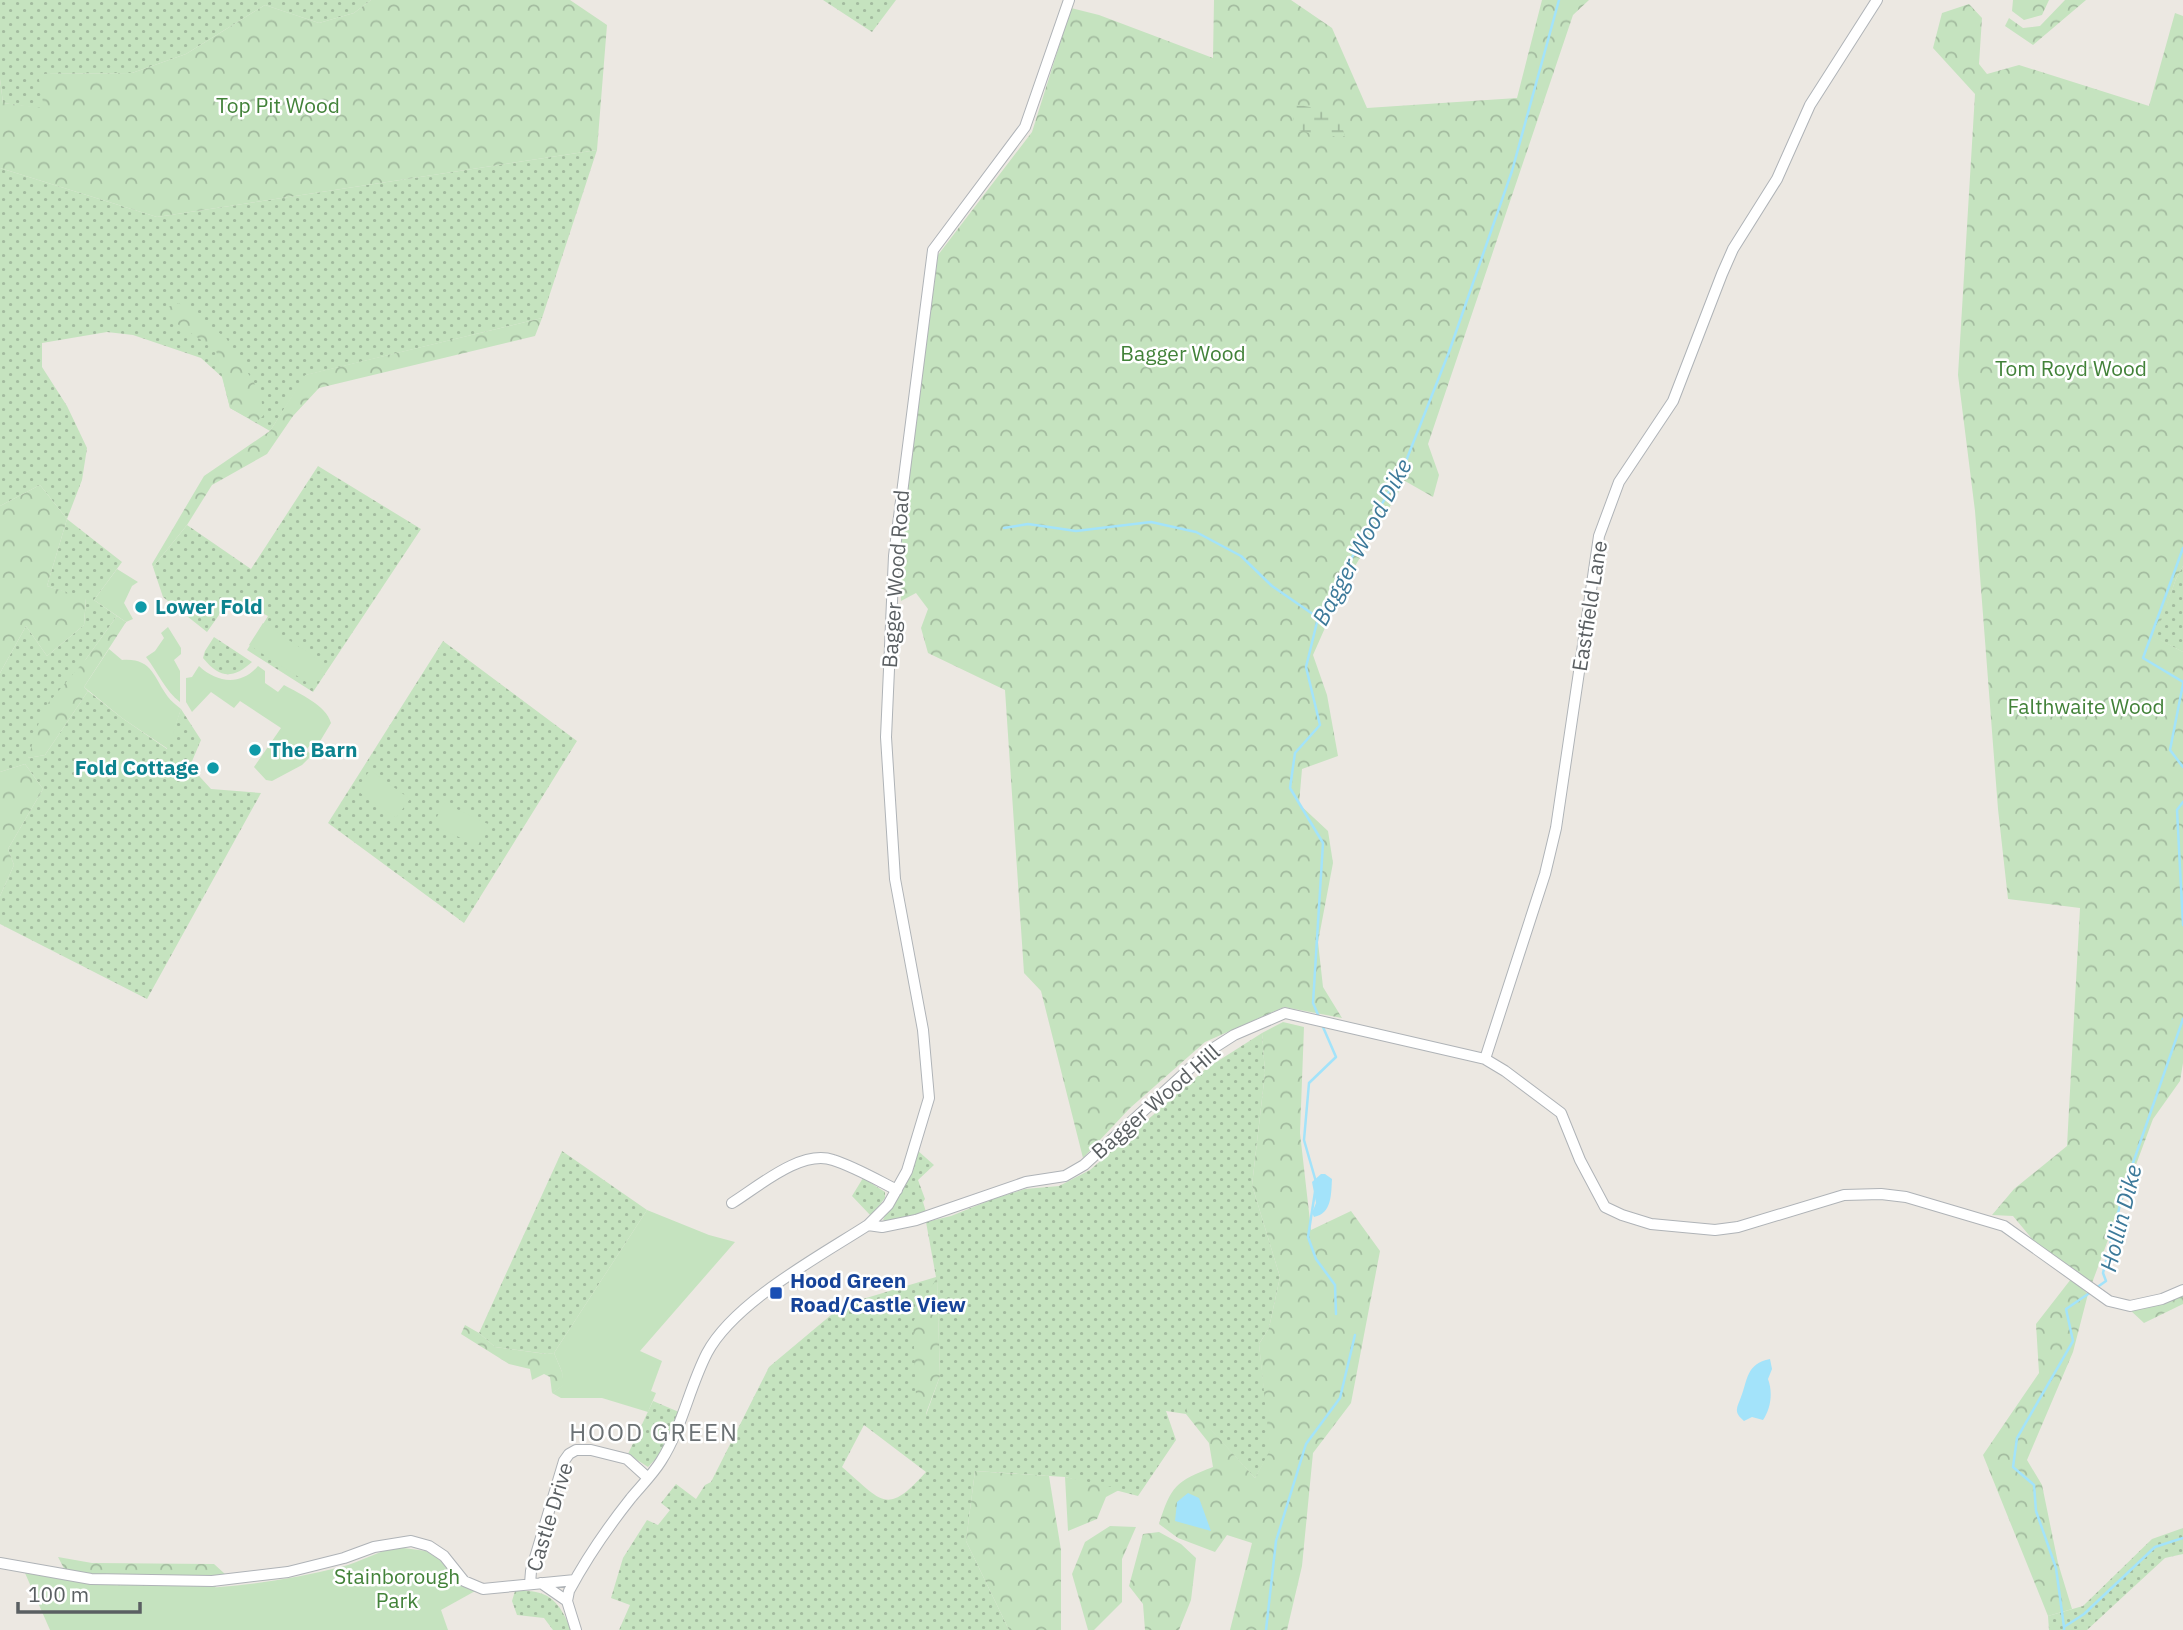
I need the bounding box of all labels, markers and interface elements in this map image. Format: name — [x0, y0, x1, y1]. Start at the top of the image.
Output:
park label: Top Pit Wood — [216, 91, 340, 119]
park label: Bagger Wood — [1120, 339, 1246, 367]
park label: Tom Royd Wood — [1995, 354, 2147, 382]
water label: Bagger Wood Dike — [1305, 453, 1418, 630]
street label: Bagger Wood Road — [875, 489, 915, 669]
street label: Eastfield Lane — [1565, 538, 1613, 673]
place label: Lower Fold — [155, 592, 263, 620]
marker: Lower Fold — [133, 599, 149, 615]
park label: Falthwaite Wood — [2007, 692, 2165, 720]
place label: The Barn — [269, 735, 358, 763]
marker: The Barn — [247, 742, 263, 758]
place label: Fold Cottage — [75, 753, 199, 781]
marker: Fold Cottage — [205, 760, 221, 776]
street label: Bagger Wood Hill — [1085, 1037, 1226, 1165]
water label: Hollin Dike — [2092, 1161, 2148, 1274]
place label: Hood Green Road/Castle View — [790, 1266, 966, 1318]
marker: Hood Green Road/Castle View — [768, 1285, 784, 1301]
district label: HOOD GREEN — [569, 1416, 739, 1448]
street label: Castle Drive — [519, 1459, 579, 1575]
park label: Stainborough Park — [334, 1562, 460, 1614]
scale bar — [18, 1570, 140, 1614]
text: 100 m — [28, 1580, 89, 1608]

